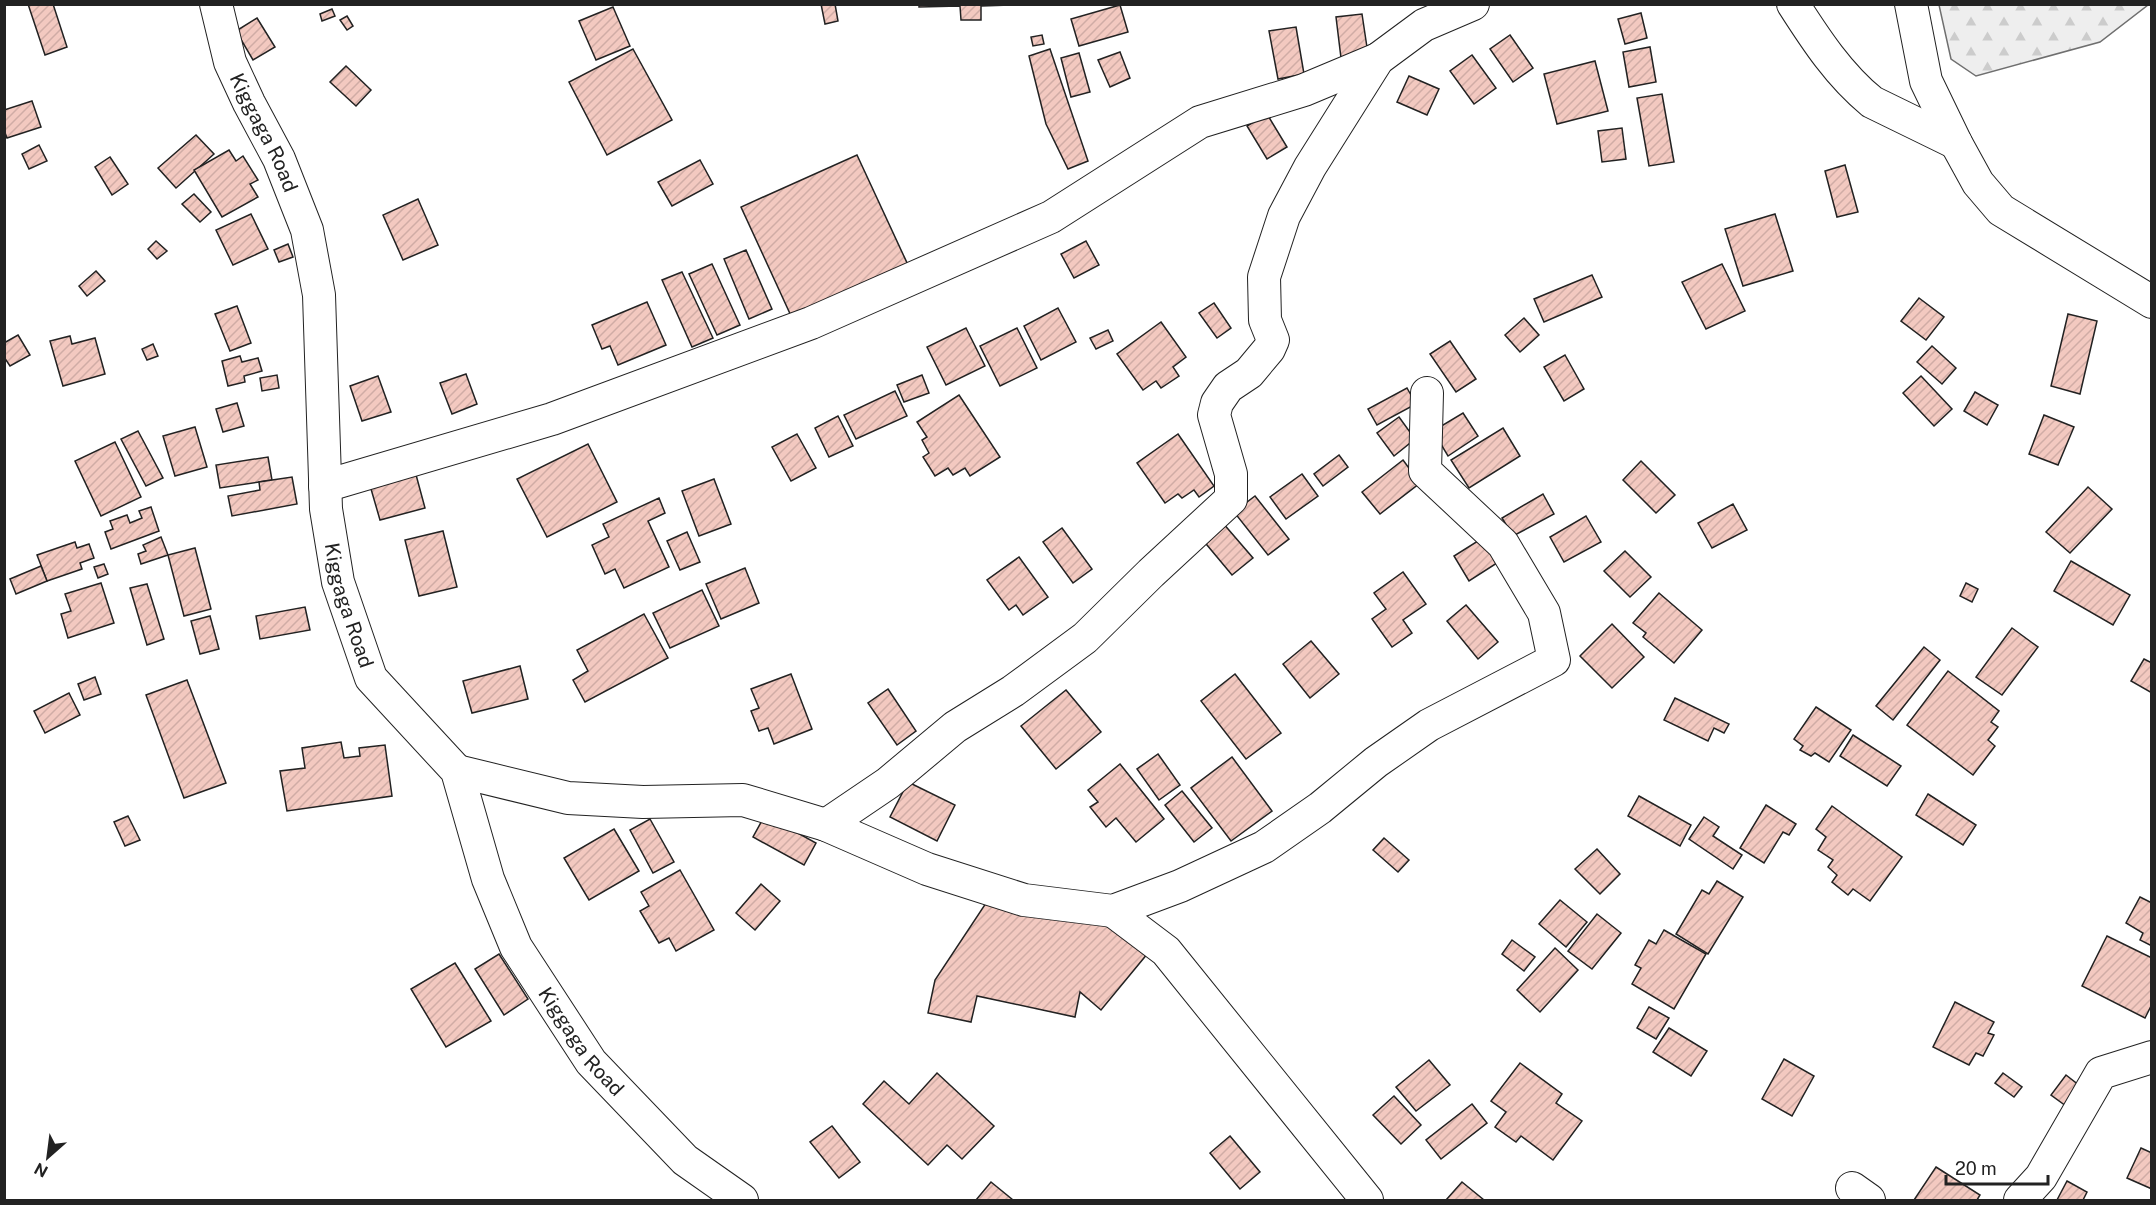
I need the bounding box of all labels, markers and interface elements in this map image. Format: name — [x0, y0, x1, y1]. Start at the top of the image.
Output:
street label: Kiggaga Road — [225, 69, 303, 195]
street label: Kiggaga Road — [320, 541, 379, 671]
street label: Kiggaga Road — [533, 983, 629, 1101]
north arrow — [18, 1127, 78, 1187]
scale bar — [1946, 1148, 2048, 1186]
text: N — [31, 1158, 51, 1181]
text: 20 m — [1955, 1158, 1997, 1179]

